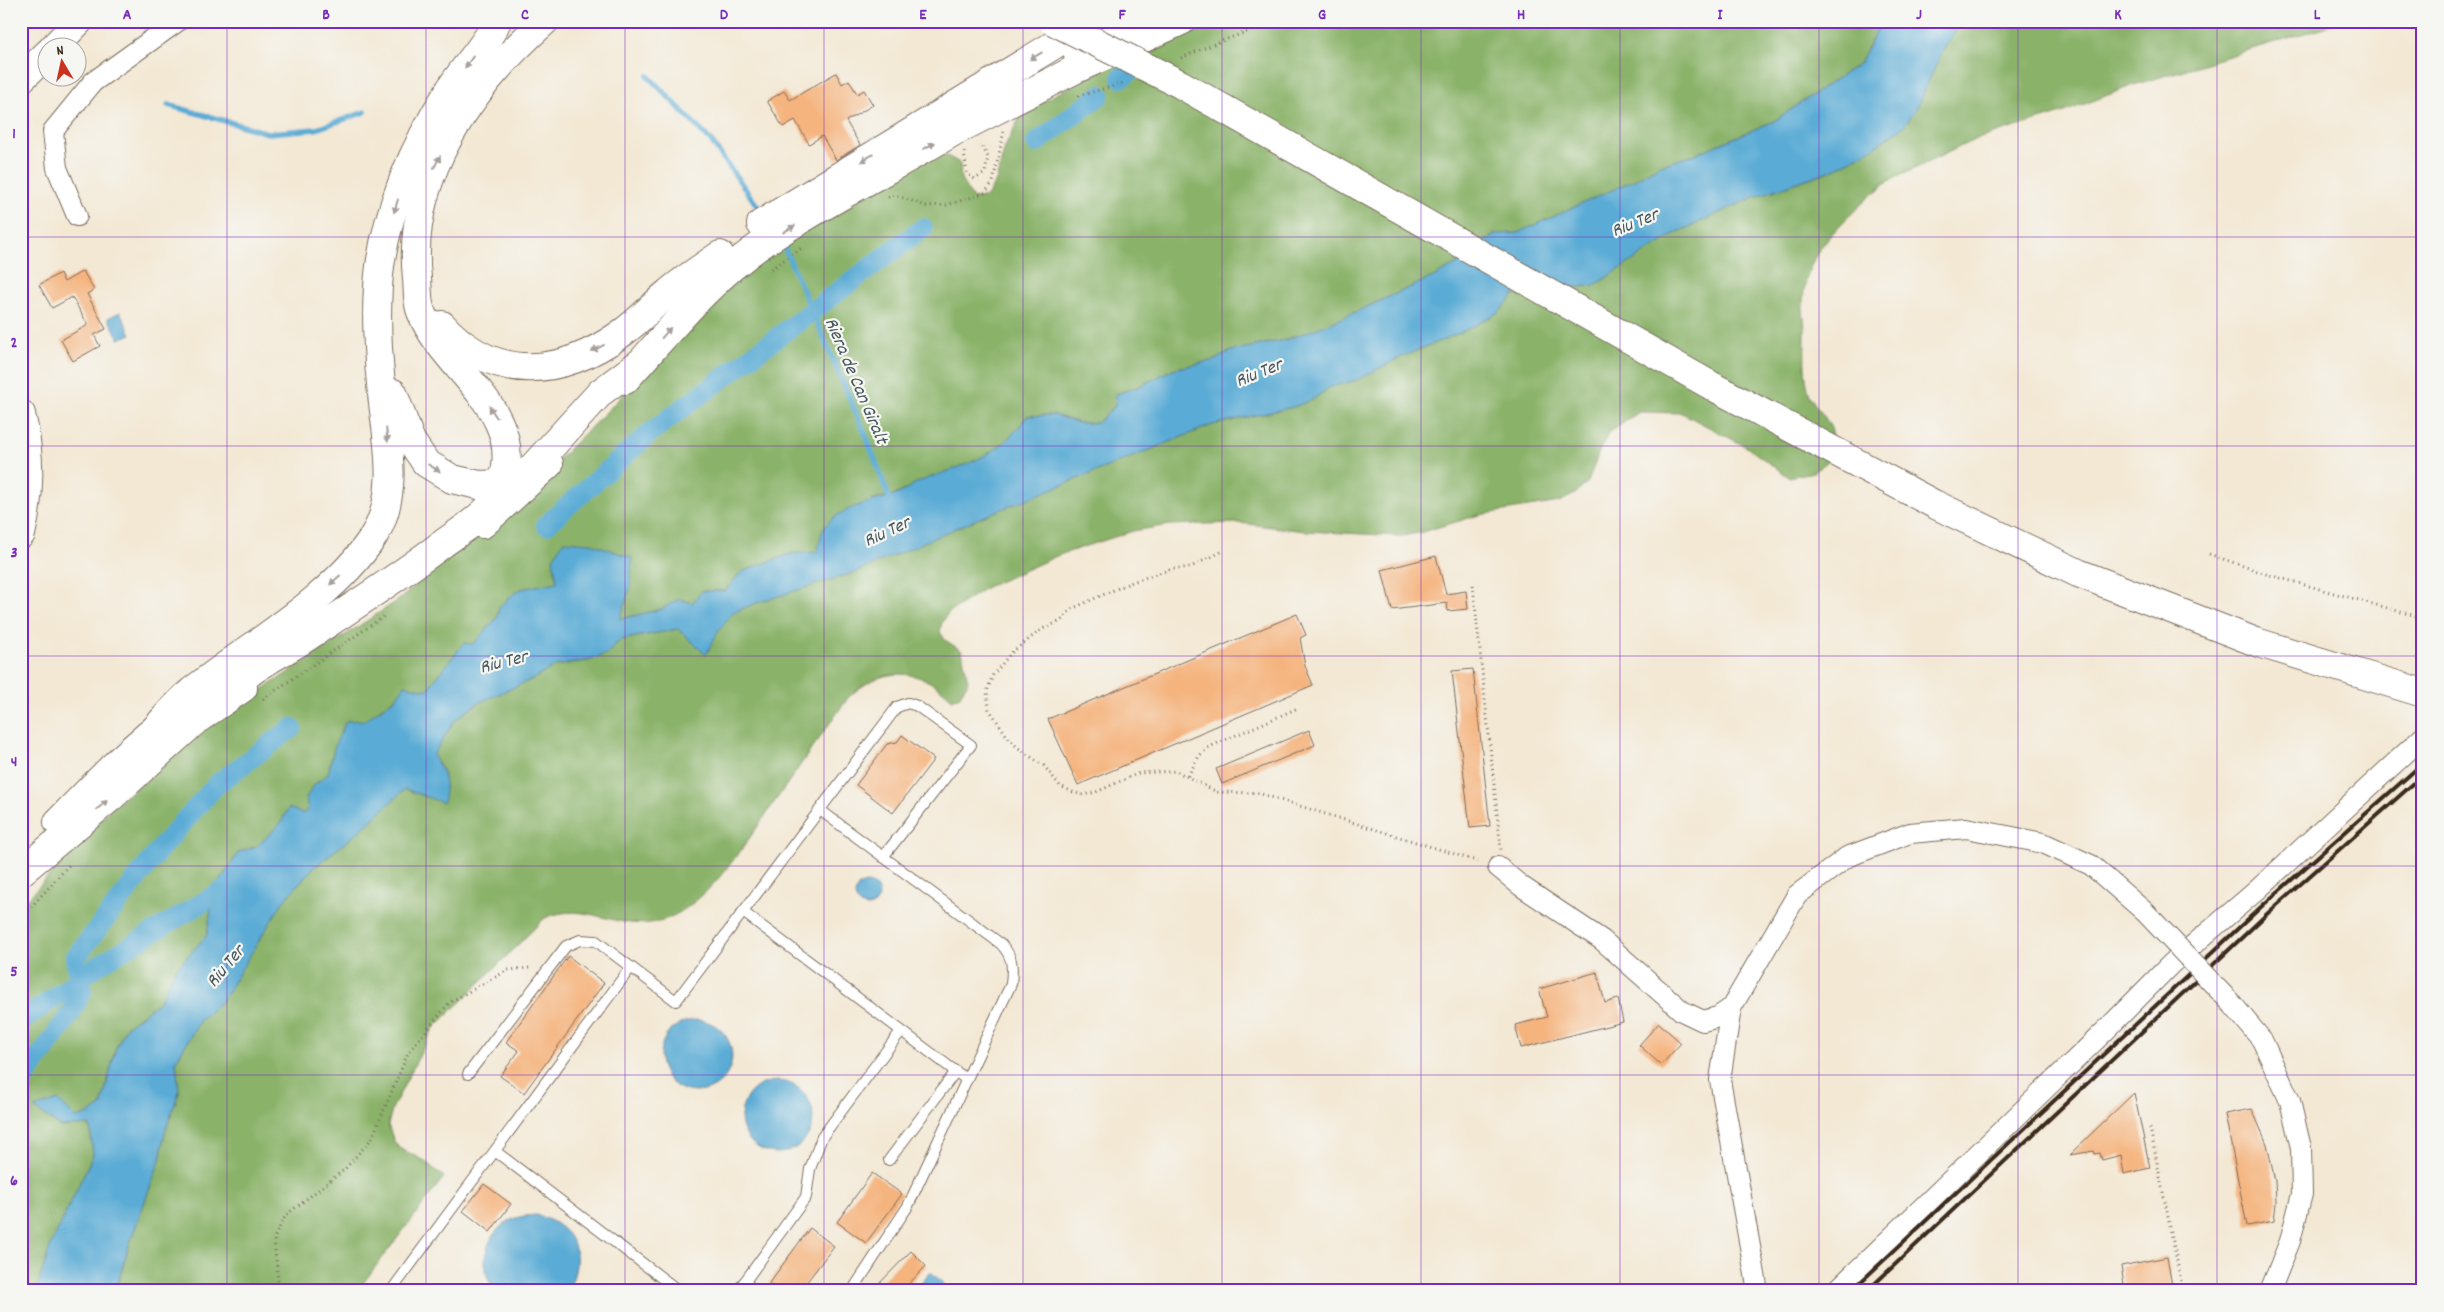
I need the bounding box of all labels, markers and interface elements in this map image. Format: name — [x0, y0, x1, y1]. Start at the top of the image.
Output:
text: A — [123, 4, 132, 27]
text: B — [322, 4, 330, 27]
text: C — [521, 4, 529, 27]
text: D — [720, 4, 729, 27]
text: E — [919, 4, 927, 27]
text: F — [1118, 4, 1126, 27]
text: G — [1318, 4, 1326, 27]
text: H — [1517, 4, 1525, 27]
text: I — [1718, 4, 1724, 27]
text: J — [1916, 4, 1922, 27]
text: K — [2114, 4, 2122, 27]
text: L — [2314, 4, 2321, 27]
north arrow — [38, 38, 88, 88]
text: N — [55, 41, 65, 62]
one-way arrow — [1030, 51, 1043, 60]
one-way arrow — [464, 55, 474, 68]
text: 1 — [12, 123, 16, 146]
one-way arrow — [922, 141, 935, 150]
one-way arrow — [861, 154, 874, 163]
one-way arrow — [433, 155, 441, 169]
one-way arrow — [392, 198, 399, 213]
water label: Riu Ter — [1608, 202, 1665, 246]
one-way arrow — [782, 224, 795, 233]
water label: Riera de Can Giralt — [816, 314, 894, 451]
one-way arrow — [660, 328, 672, 340]
text: 2 — [11, 332, 18, 355]
one-way arrow — [591, 344, 605, 352]
water label: Riu Ter — [1232, 352, 1289, 396]
one-way arrow — [488, 406, 498, 419]
one-way arrow — [383, 428, 391, 444]
one-way arrow — [428, 463, 441, 472]
water label: Riu Ter — [860, 510, 917, 556]
text: 3 — [10, 542, 18, 565]
one-way arrow — [329, 574, 341, 586]
water label: Riu Ter — [477, 644, 532, 682]
text: 4 — [11, 751, 17, 774]
one-way arrow — [96, 799, 109, 810]
water label: Riu Ter — [201, 939, 254, 994]
text: 5 — [10, 961, 18, 984]
text: 6 — [10, 1170, 18, 1193]

